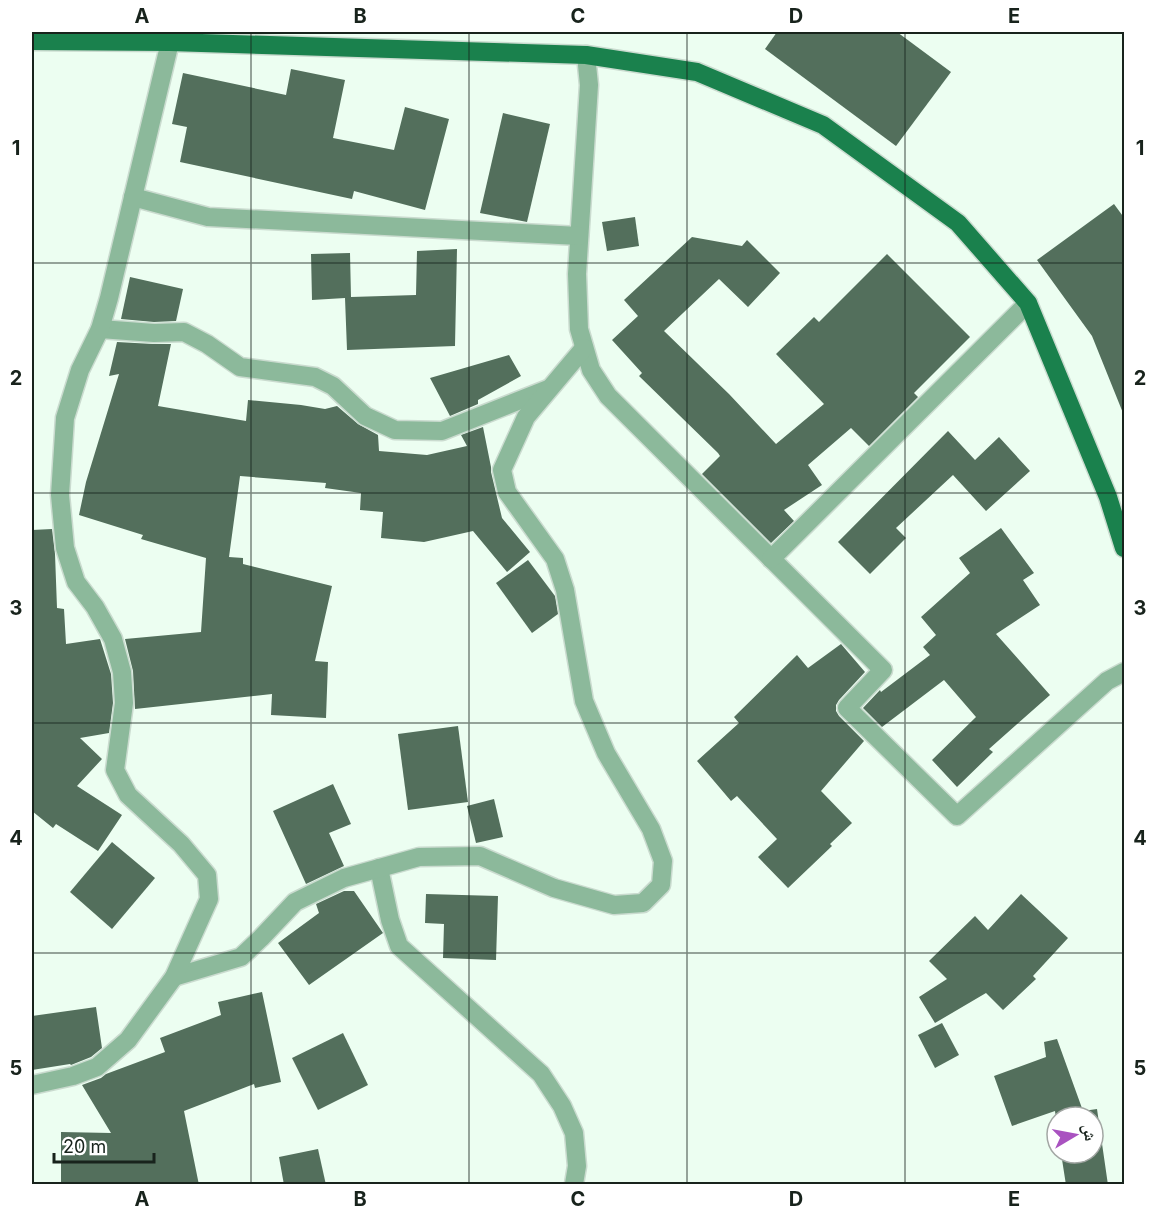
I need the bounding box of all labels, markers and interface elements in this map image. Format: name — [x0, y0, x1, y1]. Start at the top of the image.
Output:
text: A — [135, 4, 150, 28]
text: B — [353, 4, 367, 28]
text: C — [571, 4, 585, 28]
text: D — [789, 4, 803, 28]
text: E — [1008, 4, 1020, 28]
text: 1 — [12, 136, 20, 160]
text: 1 — [1136, 136, 1144, 160]
text: 2 — [10, 366, 22, 390]
text: 2 — [1134, 366, 1146, 390]
text: 3 — [10, 596, 22, 620]
text: 3 — [1134, 596, 1146, 620]
text: 4 — [9, 826, 23, 850]
text: 4 — [1133, 826, 1147, 850]
text: 5 — [10, 1056, 22, 1080]
text: 5 — [1134, 1056, 1146, 1080]
north arrow — [1045, 1105, 1105, 1165]
text: ش — [1078, 1122, 1101, 1143]
scale bar — [54, 1126, 154, 1164]
text: 20 m — [63, 1136, 106, 1157]
text: A — [135, 1187, 150, 1211]
text: B — [353, 1187, 367, 1211]
text: C — [571, 1187, 585, 1211]
text: D — [789, 1187, 803, 1211]
text: E — [1008, 1187, 1020, 1211]

